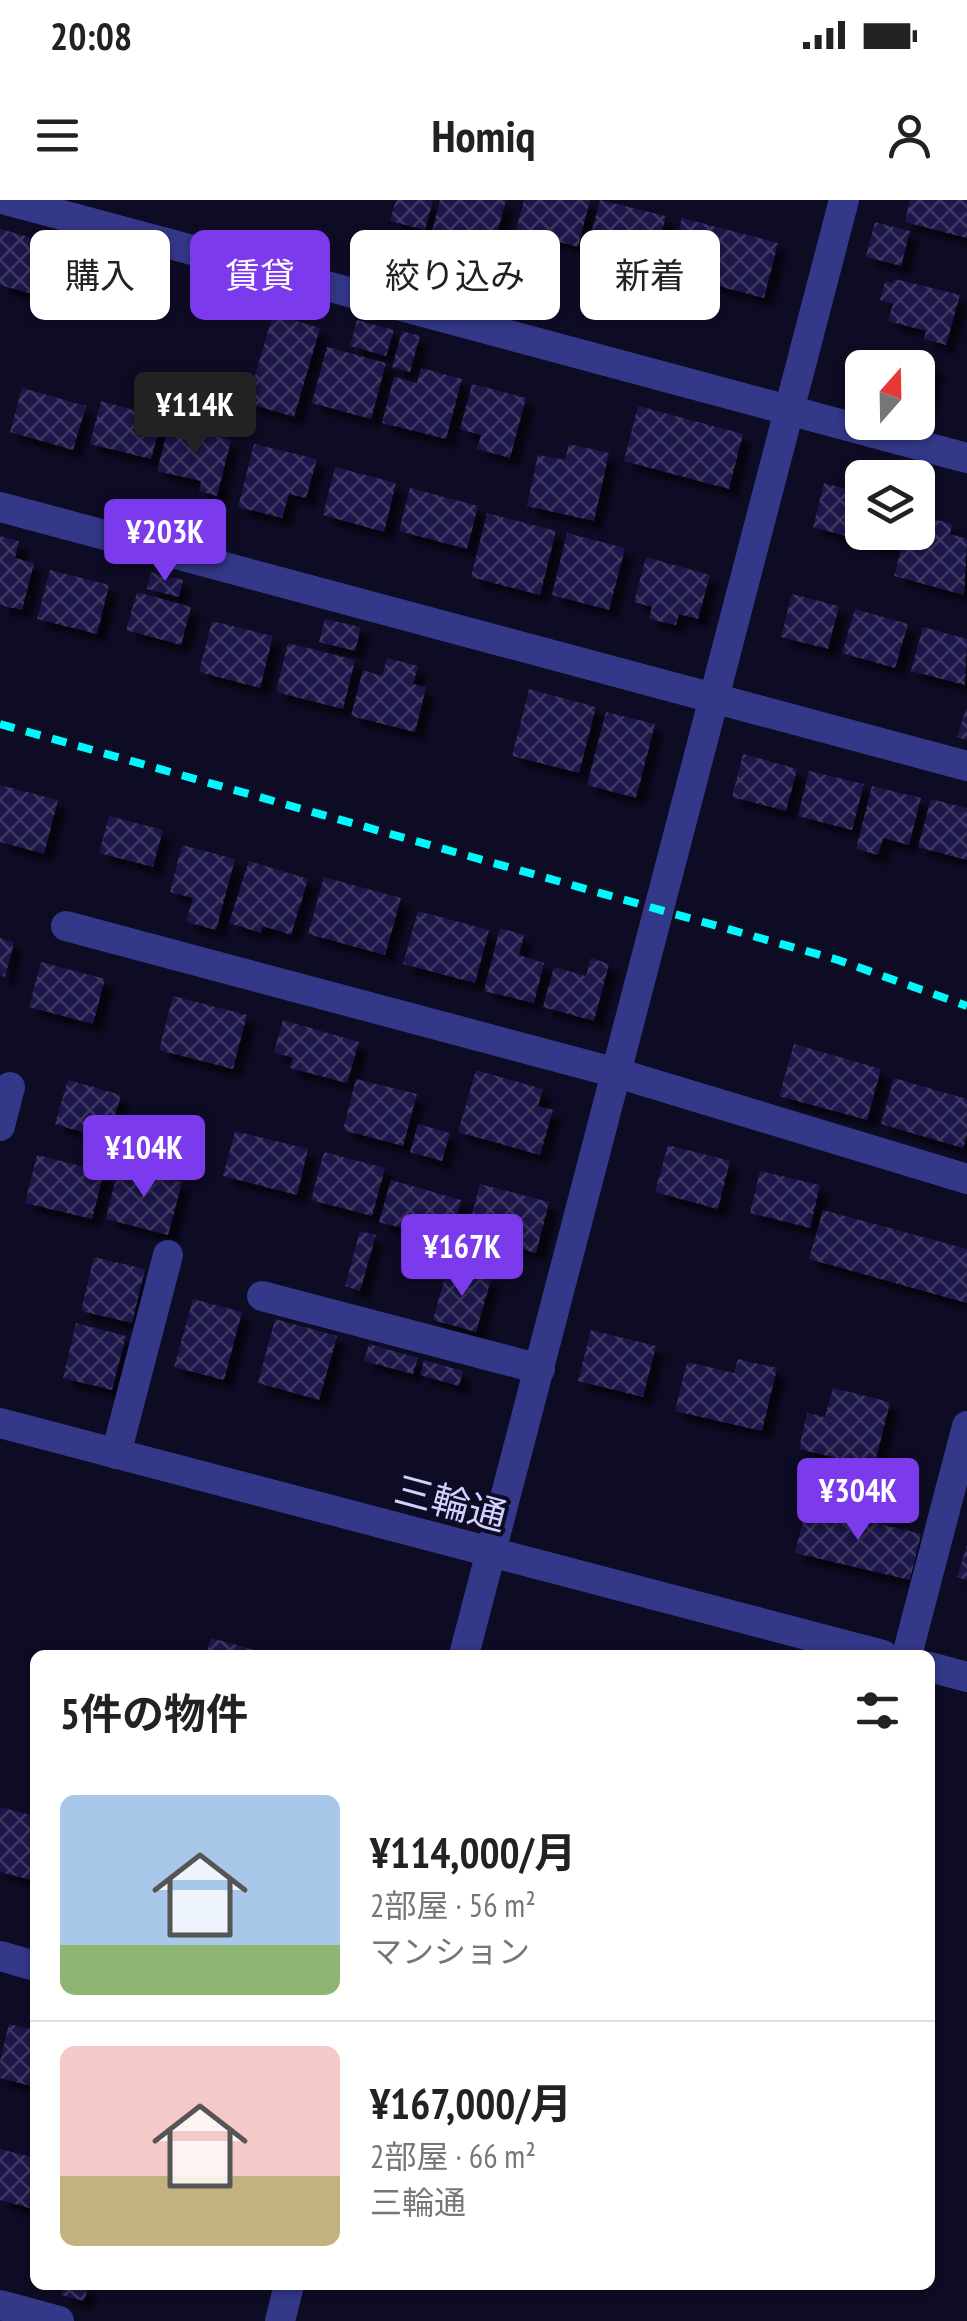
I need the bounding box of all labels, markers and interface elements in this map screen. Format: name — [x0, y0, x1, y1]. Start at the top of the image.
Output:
text: 20:08 — [50, 11, 132, 60]
text: Homiq — [432, 106, 535, 164]
icon: menu — [30, 108, 85, 163]
icon: person — [882, 108, 937, 163]
chip: 購入 — [30, 230, 170, 320]
chip: 賃貸 — [190, 230, 330, 320]
chip: 絞り込み — [350, 230, 560, 320]
chip: 新着 — [580, 230, 720, 320]
north arrow — [845, 350, 935, 440]
map controls — [845, 350, 935, 550]
pin: ¥114K — [125, 372, 265, 457]
text: ¥114K — [156, 383, 234, 425]
button: layers — [845, 460, 935, 550]
pin: ¥203K — [95, 499, 235, 584]
text: ¥203K — [126, 510, 204, 552]
pin: ¥104K — [74, 1115, 214, 1200]
text: ¥104K — [105, 1126, 183, 1168]
pin: ¥167K — [392, 1214, 532, 1299]
text: ¥167K — [423, 1225, 501, 1267]
pin: ¥304K — [788, 1458, 928, 1543]
street label: 三輪通 — [390, 1464, 512, 1540]
text: ¥304K — [819, 1469, 897, 1511]
icon: filters — [850, 1683, 905, 1738]
text: 5件の物件 — [60, 1686, 248, 1741]
text: ¥114,000/月 — [370, 1825, 576, 1880]
icon: home — [140, 1835, 260, 1955]
text: 2部屋 · 56 m² — [370, 1884, 536, 1926]
text: マンション — [370, 1930, 530, 1972]
text: ¥167,000/月 — [370, 2076, 572, 2131]
icon: home — [140, 2086, 260, 2206]
text: 2部屋 · 66 m² — [370, 2135, 536, 2177]
text: 三輪通 — [370, 2181, 466, 2223]

